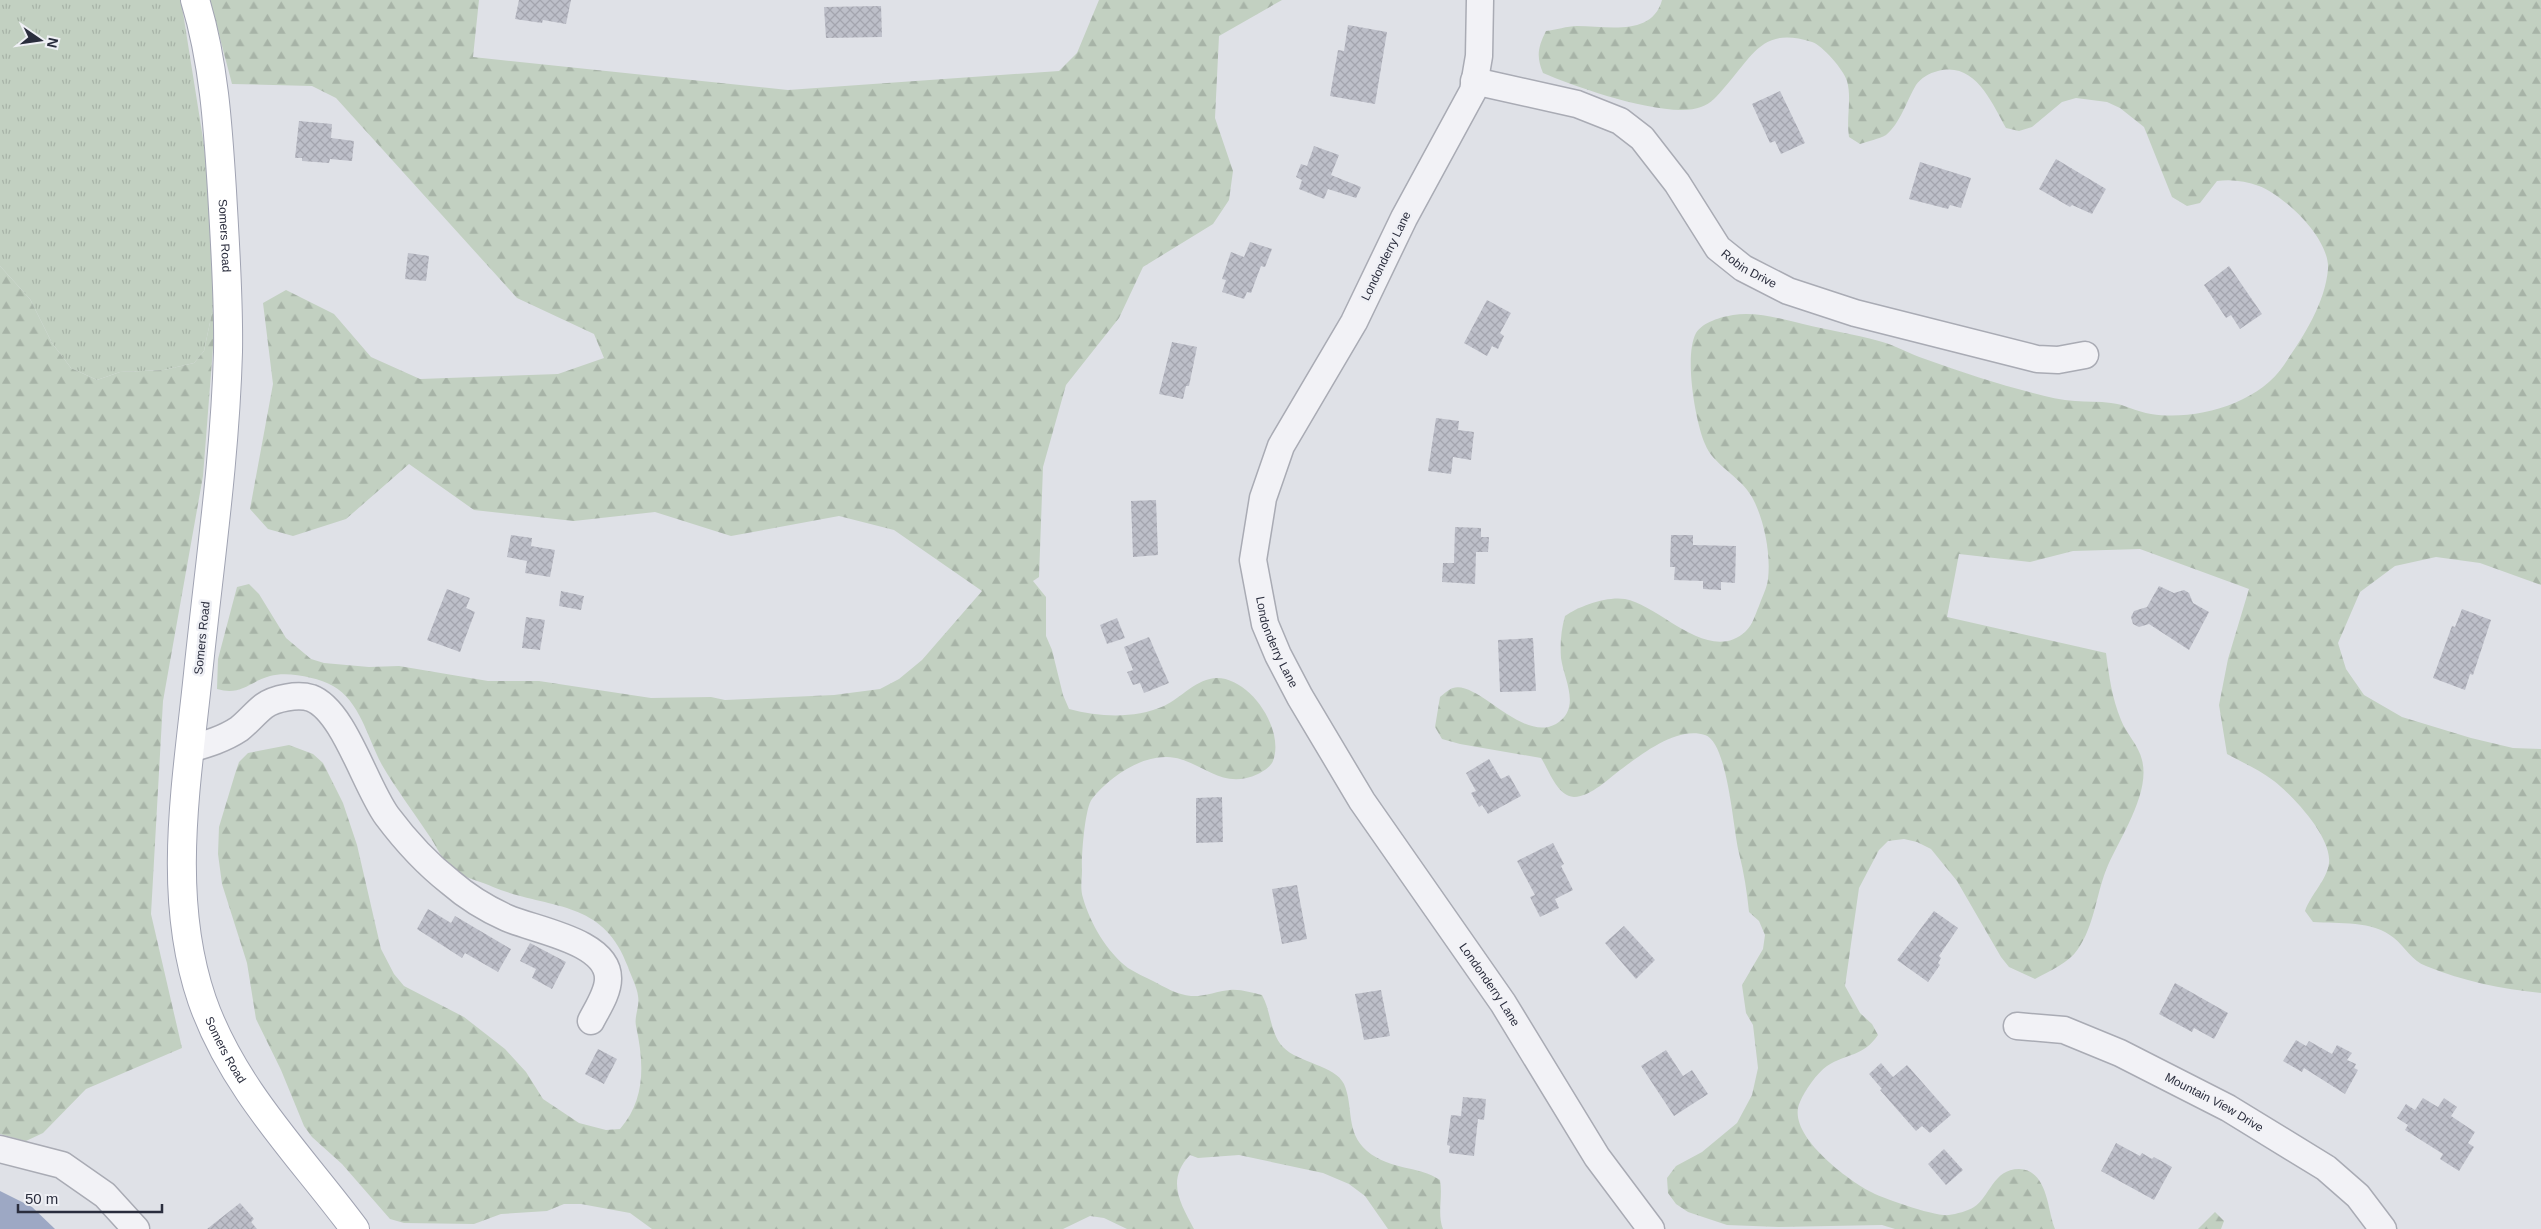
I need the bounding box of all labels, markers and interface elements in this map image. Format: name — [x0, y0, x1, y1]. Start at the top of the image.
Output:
north arrow — [15, 15, 65, 65]
text: N — [44, 36, 62, 50]
street label: Somers Road — [215, 199, 234, 273]
street label: Londonderry Lane — [1358, 209, 1414, 303]
street label: Robin Drive — [1718, 246, 1779, 291]
street label: Londonderry Lane — [1253, 595, 1301, 690]
street label: Somers Road — [191, 601, 213, 675]
street label: Londonderry Lane — [1456, 940, 1523, 1029]
street label: Somers Road — [202, 1014, 249, 1086]
street label: Mountain View Drive — [2163, 1070, 2266, 1135]
scale bar — [18, 1182, 161, 1214]
text: 50 m — [25, 1190, 58, 1207]

